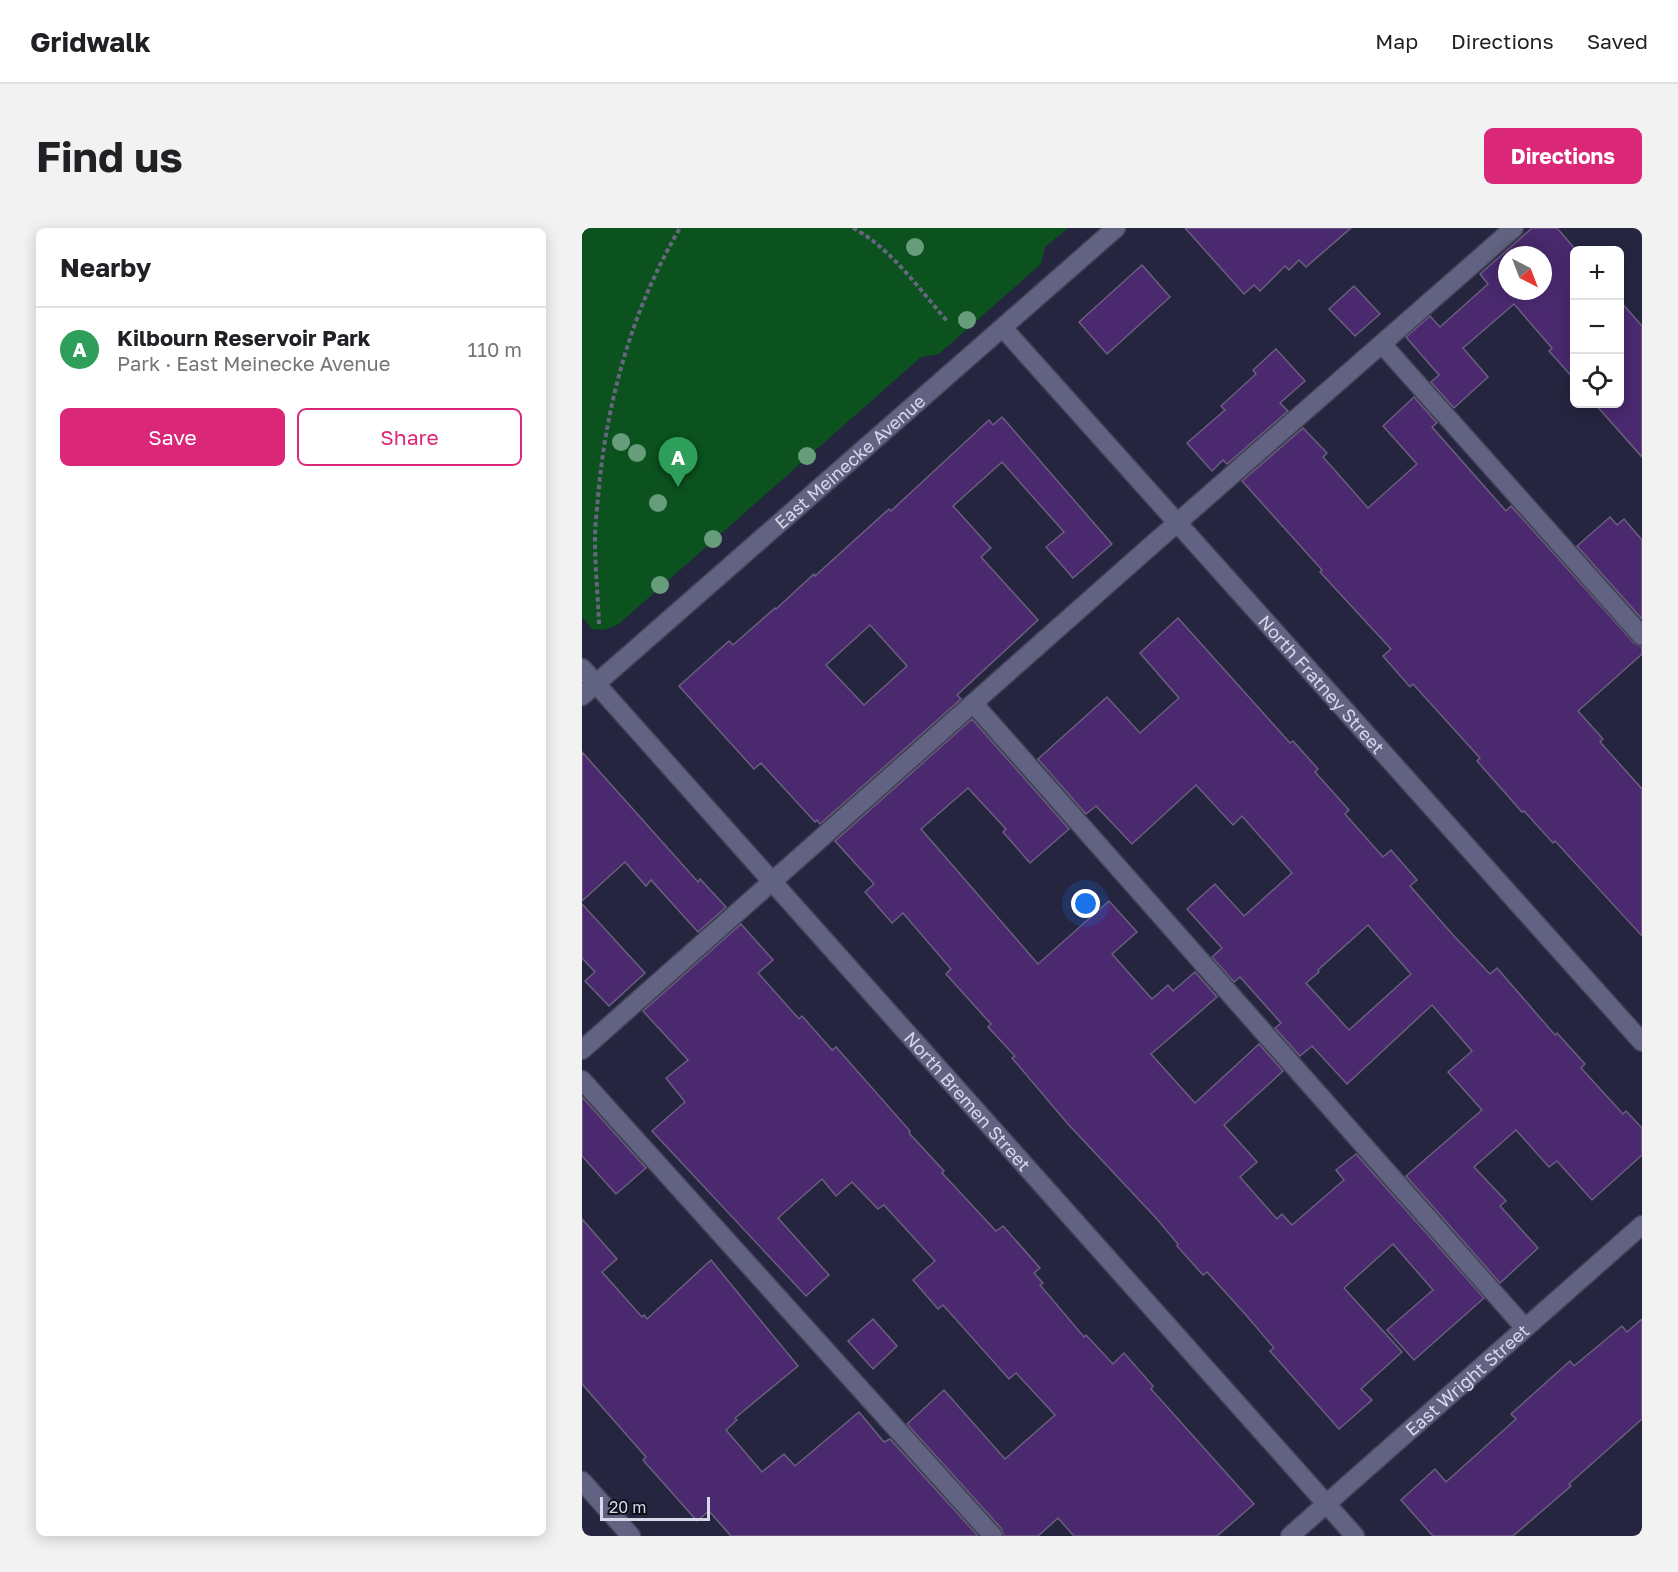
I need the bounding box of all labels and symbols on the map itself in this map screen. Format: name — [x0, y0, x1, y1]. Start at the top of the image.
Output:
north arrow — [1498, 246, 1552, 300]
street label: East Meinecke Avenue — [770, 390, 929, 533]
pin: A — [658, 438, 698, 487]
street label: North Fratney Street — [1254, 610, 1389, 758]
your location — [1071, 889, 1100, 918]
street label: North Bremen Street — [900, 1027, 1036, 1175]
street label: East Wright Street — [1400, 1319, 1533, 1440]
scale bar — [600, 1494, 710, 1522]

